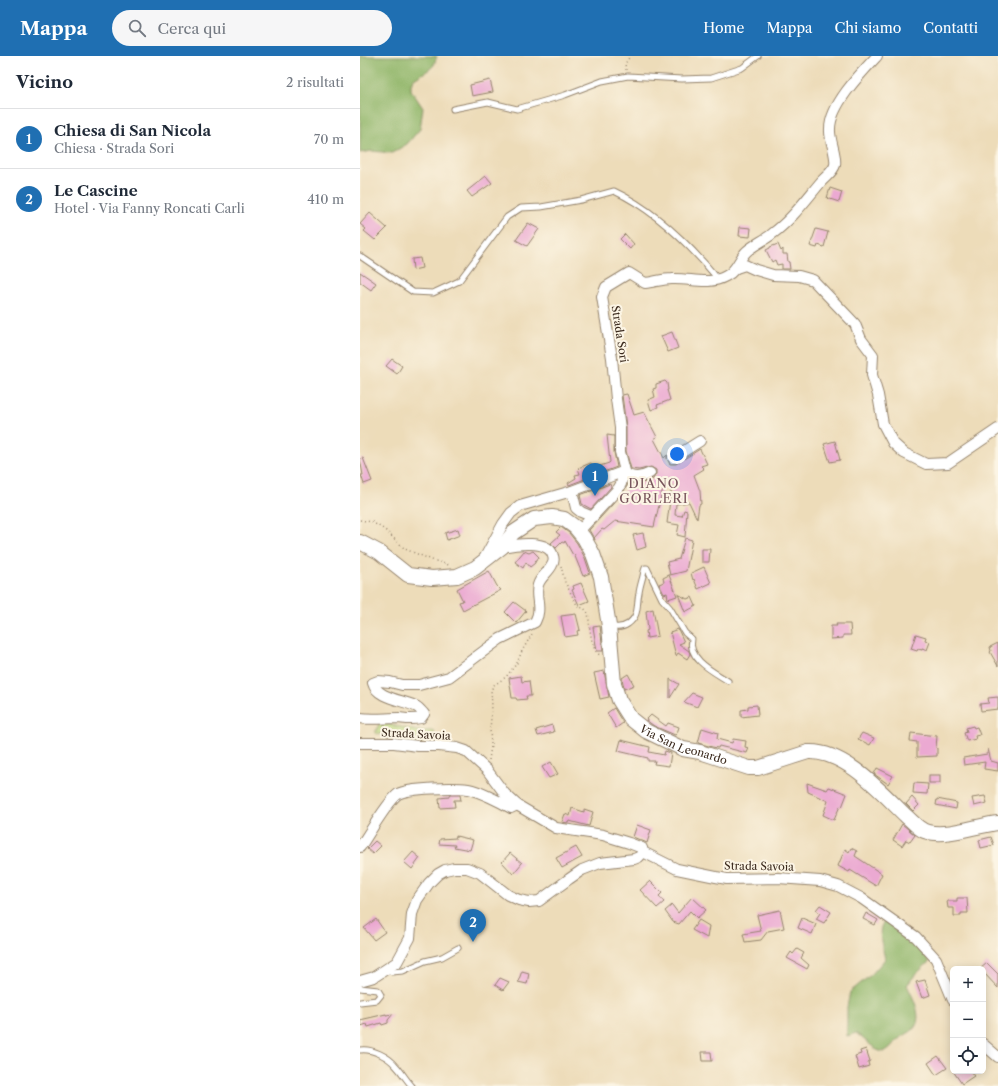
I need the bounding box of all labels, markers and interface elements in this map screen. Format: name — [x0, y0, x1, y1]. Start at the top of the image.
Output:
search box — [112, 10, 392, 46]
text: Mappa — [20, 17, 88, 40]
icon: search — [126, 17, 148, 39]
text: Cerca qui — [158, 19, 226, 38]
text: Home — [703, 19, 744, 37]
text: Mappa — [766, 19, 812, 37]
text: Chi siamo — [834, 19, 901, 37]
text: Contatti — [923, 19, 978, 37]
text: Vicino — [16, 72, 73, 92]
text: 2 risultati — [286, 74, 344, 90]
text: Chiesa di San Nicola — [54, 121, 211, 140]
text: 1 — [26, 131, 32, 147]
text: 70 m — [314, 131, 344, 147]
text: Chiesa · Strada Sori — [54, 140, 174, 156]
text: Le Cascine — [54, 181, 138, 200]
text: 2 — [25, 191, 33, 207]
text: 410 m — [307, 191, 344, 207]
text: Hotel · Via Fanny Roncati Carli — [54, 200, 245, 216]
street label: Strada Sori — [609, 305, 632, 364]
your location — [667, 444, 687, 464]
pin: 1 — [582, 463, 608, 496]
district label: DIANO GORLERI — [619, 475, 689, 506]
street label: Via San Leonardo — [636, 721, 729, 767]
street label: Strada Savoia — [381, 725, 451, 743]
street label: Strada Savoia — [724, 858, 794, 874]
pin: 2 — [460, 909, 486, 942]
map controls — [950, 966, 986, 1074]
button: + — [950, 966, 986, 1002]
button: − — [950, 1002, 986, 1038]
button: locate — [950, 1038, 986, 1074]

